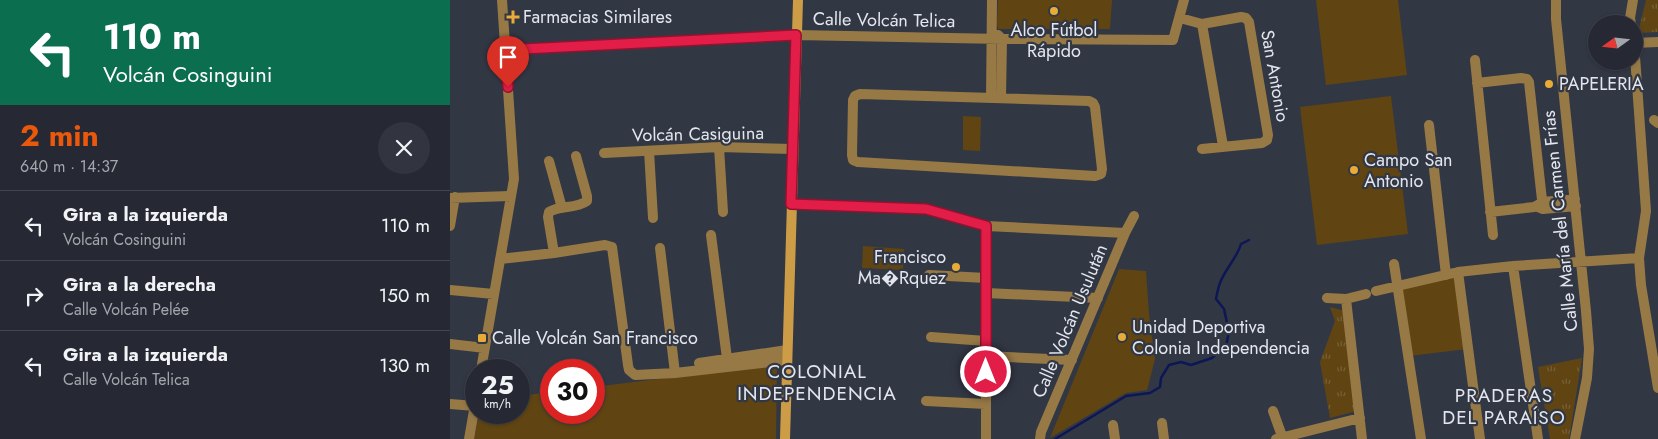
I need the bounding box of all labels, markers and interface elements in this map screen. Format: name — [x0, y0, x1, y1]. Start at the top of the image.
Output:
place label: Farmacias Similares — [523, 4, 672, 30]
marker: Alco Fútbol Rápido — [1048, 5, 1060, 17]
street label: Calle Volcán Telica — [813, 6, 955, 34]
marker: Farmacias Similares — [507, 11, 519, 23]
text: 110 m — [103, 12, 201, 62]
north arrow — [1588, 15, 1642, 70]
map controls — [1588, 15, 1643, 70]
place label: Alco Fútbol Rápido — [1011, 17, 1097, 64]
icon: left — [20, 20, 85, 85]
street label: San Antonio — [1254, 28, 1296, 124]
pin — [487, 36, 529, 87]
icon: arrive — [494, 43, 522, 71]
text: Volcán Cosinguini — [103, 58, 272, 90]
place label: PAPELERIA — [1559, 71, 1644, 97]
marker: PAPELERIA — [1543, 78, 1555, 90]
street label: Calle María del Carmen Frías — [1535, 109, 1585, 333]
text: 2 min — [20, 114, 99, 157]
street label: Volcán Casiguina — [632, 120, 764, 148]
button: close — [378, 122, 430, 174]
place label: Campo San Antonio — [1364, 147, 1453, 194]
text: 640 m · 14:37 — [20, 155, 118, 178]
marker: Campo San Antonio — [1348, 164, 1360, 176]
text: Gira a la izquierda — [63, 201, 228, 228]
icon: left — [20, 212, 48, 240]
text: 110 m — [381, 212, 430, 239]
text: Volcán Cosinguini — [63, 228, 186, 251]
street label: Calle Volcán Usulután — [1026, 240, 1114, 402]
place label: Francisco Ma�Rquez — [858, 244, 947, 291]
marker: Francisco Ma�Rquez — [950, 261, 962, 273]
text: Gira a la derecha — [63, 271, 216, 298]
icon: right — [20, 282, 48, 310]
text: 150 m — [379, 282, 430, 309]
text: Calle Volcán Pelée — [63, 298, 189, 321]
place label: Unidad Deportiva Colonia Independencia — [1132, 314, 1310, 361]
place label: Calle Volcán San Francisco — [492, 325, 698, 351]
marker: Unidad Deportiva Colonia Independencia — [1116, 331, 1128, 343]
marker: Calle Volcán San Francisco — [476, 332, 488, 344]
text: Gira a la izquierda — [63, 341, 228, 368]
position arrow — [959, 345, 1011, 397]
icon: left — [20, 352, 48, 380]
text: 130 m — [379, 352, 430, 379]
district label: COLONIAL INDEPENDENCIA — [737, 358, 897, 407]
speed limit sign: 30 — [540, 359, 605, 424]
text: 25 — [481, 367, 514, 403]
text: Calle Volcán Telica — [63, 368, 190, 391]
district label: PRADERAS DEL PARAÍSO — [1442, 382, 1566, 431]
text: km/h — [484, 395, 511, 413]

